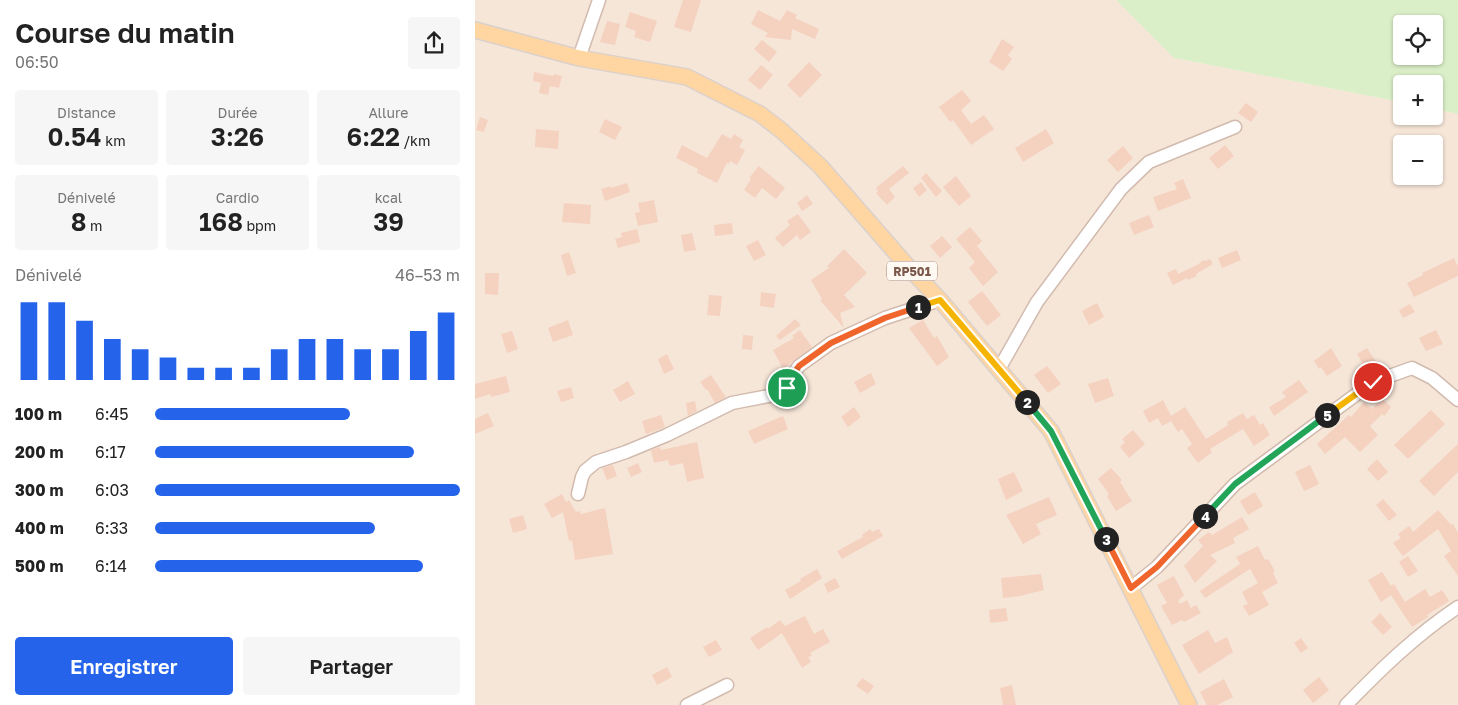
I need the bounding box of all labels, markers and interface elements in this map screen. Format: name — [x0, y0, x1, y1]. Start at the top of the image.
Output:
map controls — [1393, 15, 1443, 185]
button: locate — [1393, 15, 1443, 65]
text: Course du matin — [15, 16, 235, 49]
button: share — [408, 17, 460, 69]
text: 06:50 — [15, 52, 59, 72]
button: + — [1393, 75, 1443, 125]
text: Distance — [57, 104, 116, 121]
text: Durée — [218, 104, 257, 121]
text: Allure — [369, 104, 408, 121]
text: 0.54 — [47, 121, 102, 152]
text: 3:26 — [211, 121, 264, 152]
text: 6:22 — [347, 121, 400, 152]
text: km — [102, 132, 126, 149]
text: /km — [400, 132, 430, 149]
button: − — [1393, 135, 1443, 185]
text: Dénivelé — [57, 189, 116, 206]
text: Cardio — [216, 189, 259, 206]
text: kcal — [375, 189, 402, 206]
text: 8 — [71, 206, 86, 237]
text: 168 — [199, 206, 243, 237]
text: 39 — [373, 206, 404, 237]
text: m — [86, 217, 102, 234]
text: bpm — [243, 217, 276, 234]
road number: RP501 — [887, 262, 937, 280]
text: Dénivelé — [15, 265, 82, 285]
text: 46–53 m — [395, 265, 460, 285]
pin: 1 — [905, 294, 931, 320]
text: 1 — [915, 299, 922, 316]
pin — [1352, 361, 1394, 403]
pin — [766, 367, 808, 409]
icon: check — [1359, 368, 1387, 396]
icon: arrive — [773, 374, 801, 402]
pin: 2 — [1015, 390, 1039, 414]
text: 2 — [1023, 394, 1032, 411]
pin: 5 — [1315, 402, 1339, 428]
text: 100 m — [15, 404, 62, 424]
text: 6:45 — [95, 404, 129, 424]
text: 5 — [1323, 407, 1332, 424]
text: 200 m — [15, 442, 64, 462]
text: 6:17 — [95, 442, 126, 462]
text: 300 m — [15, 480, 64, 500]
text: 6:03 — [95, 480, 129, 500]
pin: 4 — [1193, 504, 1217, 528]
text: 4 — [1201, 508, 1210, 525]
text: 400 m — [15, 518, 64, 538]
text: 6:33 — [95, 518, 128, 538]
pin: 3 — [1093, 526, 1119, 552]
text: 3 — [1102, 531, 1111, 548]
text: 500 m — [15, 556, 64, 576]
text: 6:14 — [95, 556, 127, 576]
button: Enregistrer — [15, 637, 233, 695]
button: Partager — [243, 637, 460, 695]

